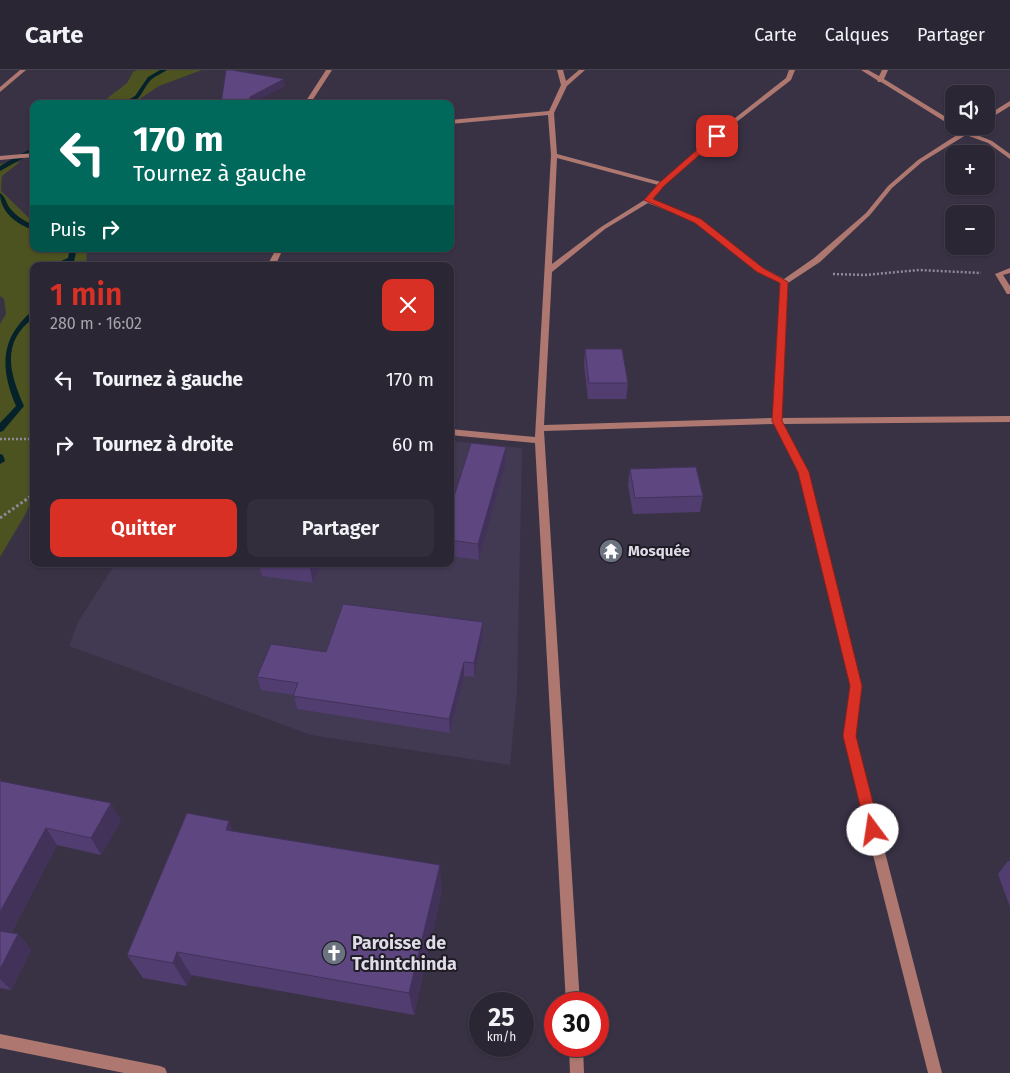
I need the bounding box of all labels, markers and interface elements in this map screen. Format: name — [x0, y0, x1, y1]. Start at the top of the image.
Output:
text: Carte — [25, 21, 83, 49]
text: Carte — [754, 24, 797, 46]
text: Calques — [825, 24, 889, 46]
text: Partager — [917, 24, 985, 46]
map controls — [945, 85, 995, 255]
button: sound — [945, 85, 995, 135]
pin — [696, 115, 738, 157]
text: 170 m — [133, 118, 224, 160]
icon: left — [50, 120, 115, 185]
icon: arrive — [703, 122, 731, 150]
button: + — [945, 145, 995, 195]
text: Tournez à gauche — [133, 160, 306, 187]
button: − — [945, 205, 995, 255]
icon: right — [96, 215, 124, 243]
text: Puis — [50, 218, 86, 241]
text: 1 min — [50, 277, 122, 313]
button: close — [382, 279, 434, 331]
text: 280 m · 16:02 — [50, 314, 142, 333]
icon: left — [50, 366, 78, 394]
text: Tournez à gauche — [93, 368, 243, 391]
text: 170 m — [386, 368, 434, 391]
icon: right — [50, 431, 78, 459]
text: Tournez à droite — [93, 433, 234, 456]
text: 60 m — [392, 433, 434, 456]
button: Quitter — [50, 499, 237, 557]
button: Partager — [247, 499, 434, 557]
temple icon: Mosquée — [598, 538, 624, 564]
place label: Mosquée — [628, 542, 690, 560]
position arrow — [846, 803, 898, 855]
place label: Paroisse de Tchintchinda — [352, 932, 457, 975]
church icon: Paroisse de Tchintchinda — [321, 940, 347, 966]
speed limit sign: 30 — [544, 992, 609, 1057]
text: 25 — [488, 1003, 515, 1033]
text: km/h — [487, 1030, 516, 1044]

